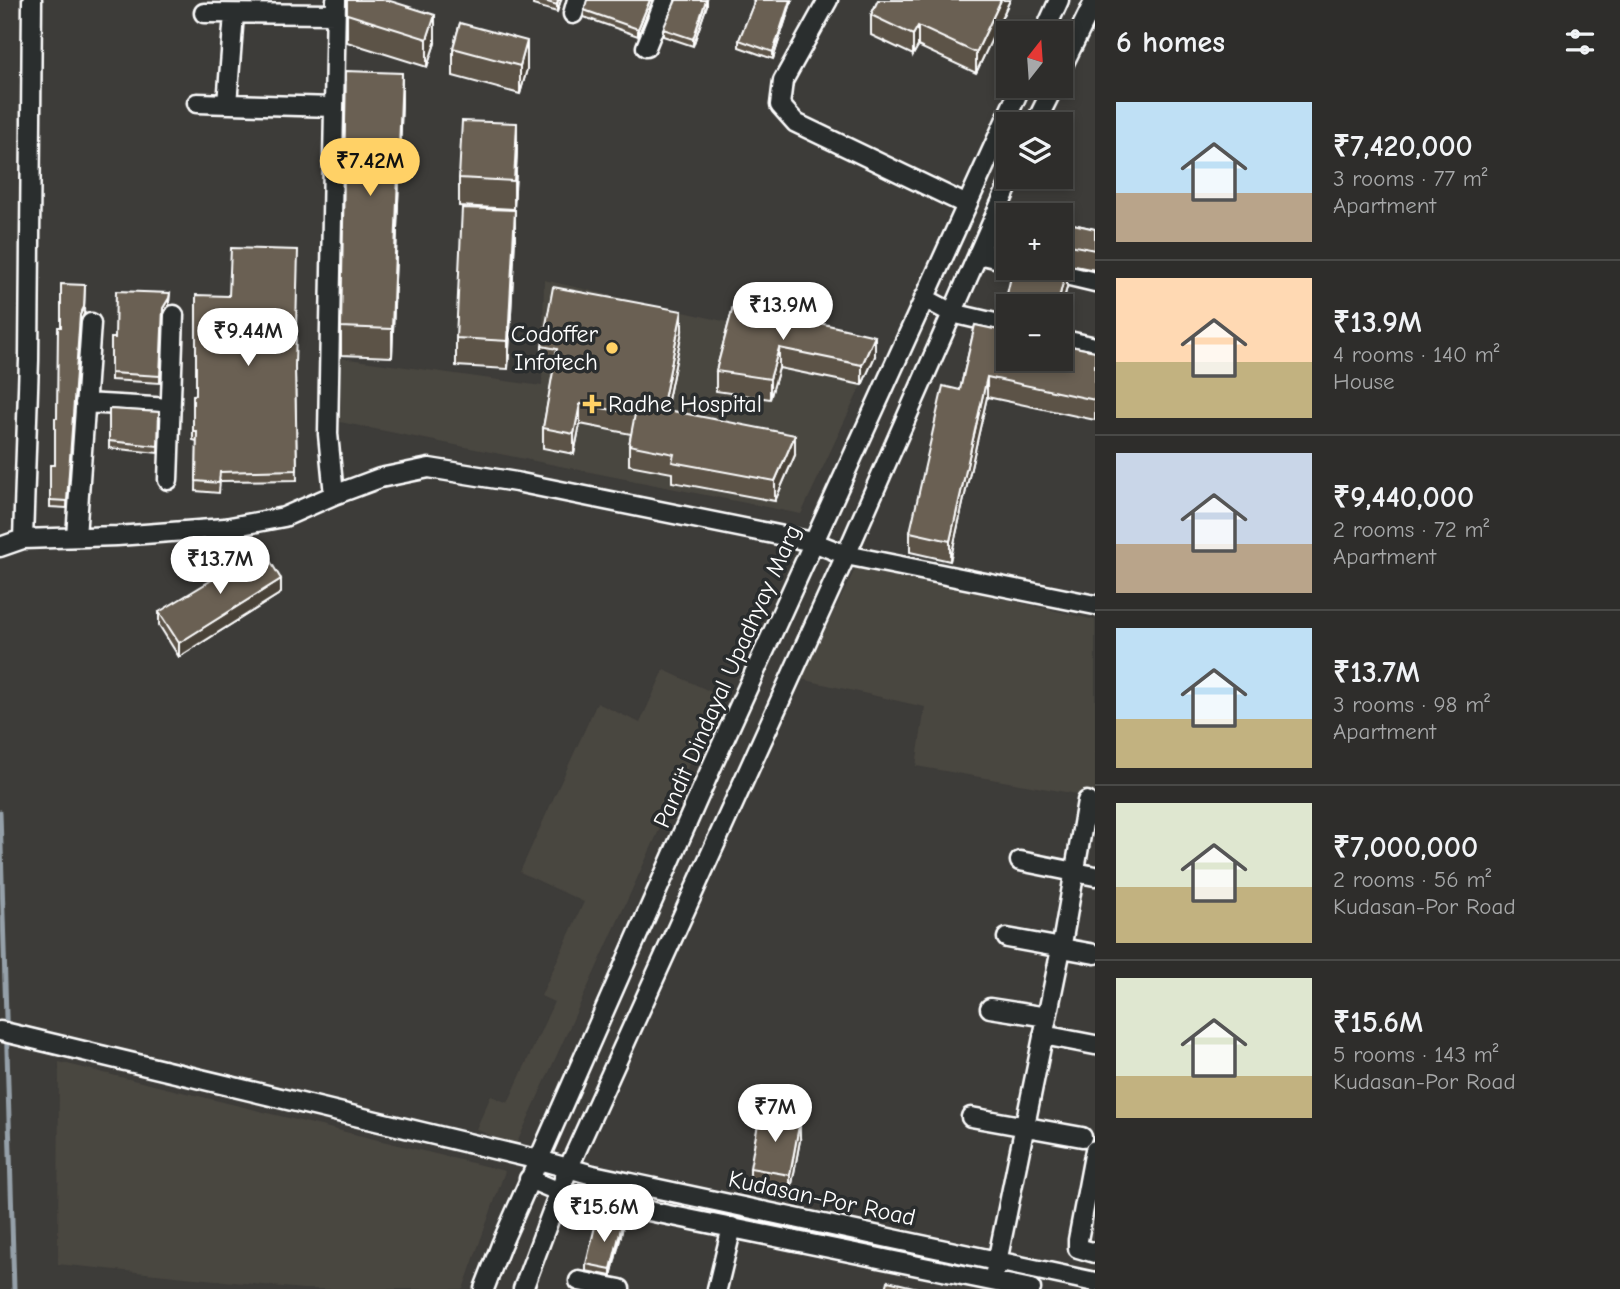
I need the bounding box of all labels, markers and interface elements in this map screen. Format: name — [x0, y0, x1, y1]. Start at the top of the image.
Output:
north arrow — [996, 21, 1073, 98]
map controls — [996, 21, 1073, 371]
icon: filters — [1561, 23, 1599, 61]
text: 6 homes — [1116, 25, 1225, 60]
button: layers — [996, 112, 1073, 189]
text: ₹7,420,000 — [1333, 129, 1473, 164]
icon: home — [1172, 130, 1256, 214]
pin: ₹7.42M — [313, 138, 427, 198]
text: ₹7.42M — [336, 147, 404, 174]
text: 3 rooms · 77 m² — [1333, 165, 1488, 192]
text: Apartment — [1333, 192, 1436, 219]
button: + — [996, 203, 1073, 280]
pin: ₹13.9M — [726, 282, 840, 342]
text: ₹13.9M — [749, 291, 817, 318]
button: − — [996, 294, 1073, 371]
text: ₹13.9M — [1333, 305, 1422, 340]
icon: home — [1172, 306, 1256, 390]
pin: ₹9.44M — [191, 308, 305, 368]
text: ₹9.44M — [213, 317, 283, 344]
place label: Codoffer Infotech — [511, 320, 598, 376]
marker: Codoffer Infotech — [604, 340, 620, 356]
text: 4 rooms · 140 m² — [1333, 341, 1500, 368]
text: House — [1333, 368, 1395, 395]
place label: Radhe Hospital — [608, 390, 762, 418]
marker: Radhe Hospital — [582, 394, 602, 414]
text: ₹9,440,000 — [1333, 480, 1474, 515]
icon: home — [1172, 481, 1256, 565]
text: 2 rooms · 72 m² — [1333, 516, 1489, 543]
street label: Pandit Dindayal Upadhyay Marg — [647, 520, 807, 832]
pin: ₹13.7M — [163, 536, 277, 596]
text: Apartment — [1333, 543, 1436, 570]
text: ₹13.7M — [187, 545, 253, 572]
text: ₹13.7M — [1333, 655, 1420, 690]
icon: home — [1172, 656, 1256, 740]
text: 3 rooms · 98 m² — [1333, 691, 1490, 718]
text: Apartment — [1333, 718, 1436, 745]
text: ₹7,000,000 — [1333, 830, 1478, 865]
icon: home — [1172, 831, 1256, 915]
text: 2 rooms · 56 m² — [1333, 866, 1491, 893]
text: Kudasan-Por Road — [1333, 893, 1516, 920]
text: ₹15.6M — [1333, 1005, 1423, 1040]
icon: home — [1172, 1006, 1256, 1090]
text: 5 rooms · 143 m² — [1333, 1041, 1499, 1068]
text: Kudasan-Por Road — [1333, 1068, 1516, 1095]
pin: ₹7M — [741, 1084, 809, 1144]
text: ₹7M — [754, 1093, 796, 1120]
street label: Kudasan-Por Road — [726, 1165, 918, 1231]
pin: ₹15.6M — [547, 1184, 661, 1244]
text: ₹15.6M — [569, 1193, 639, 1220]

